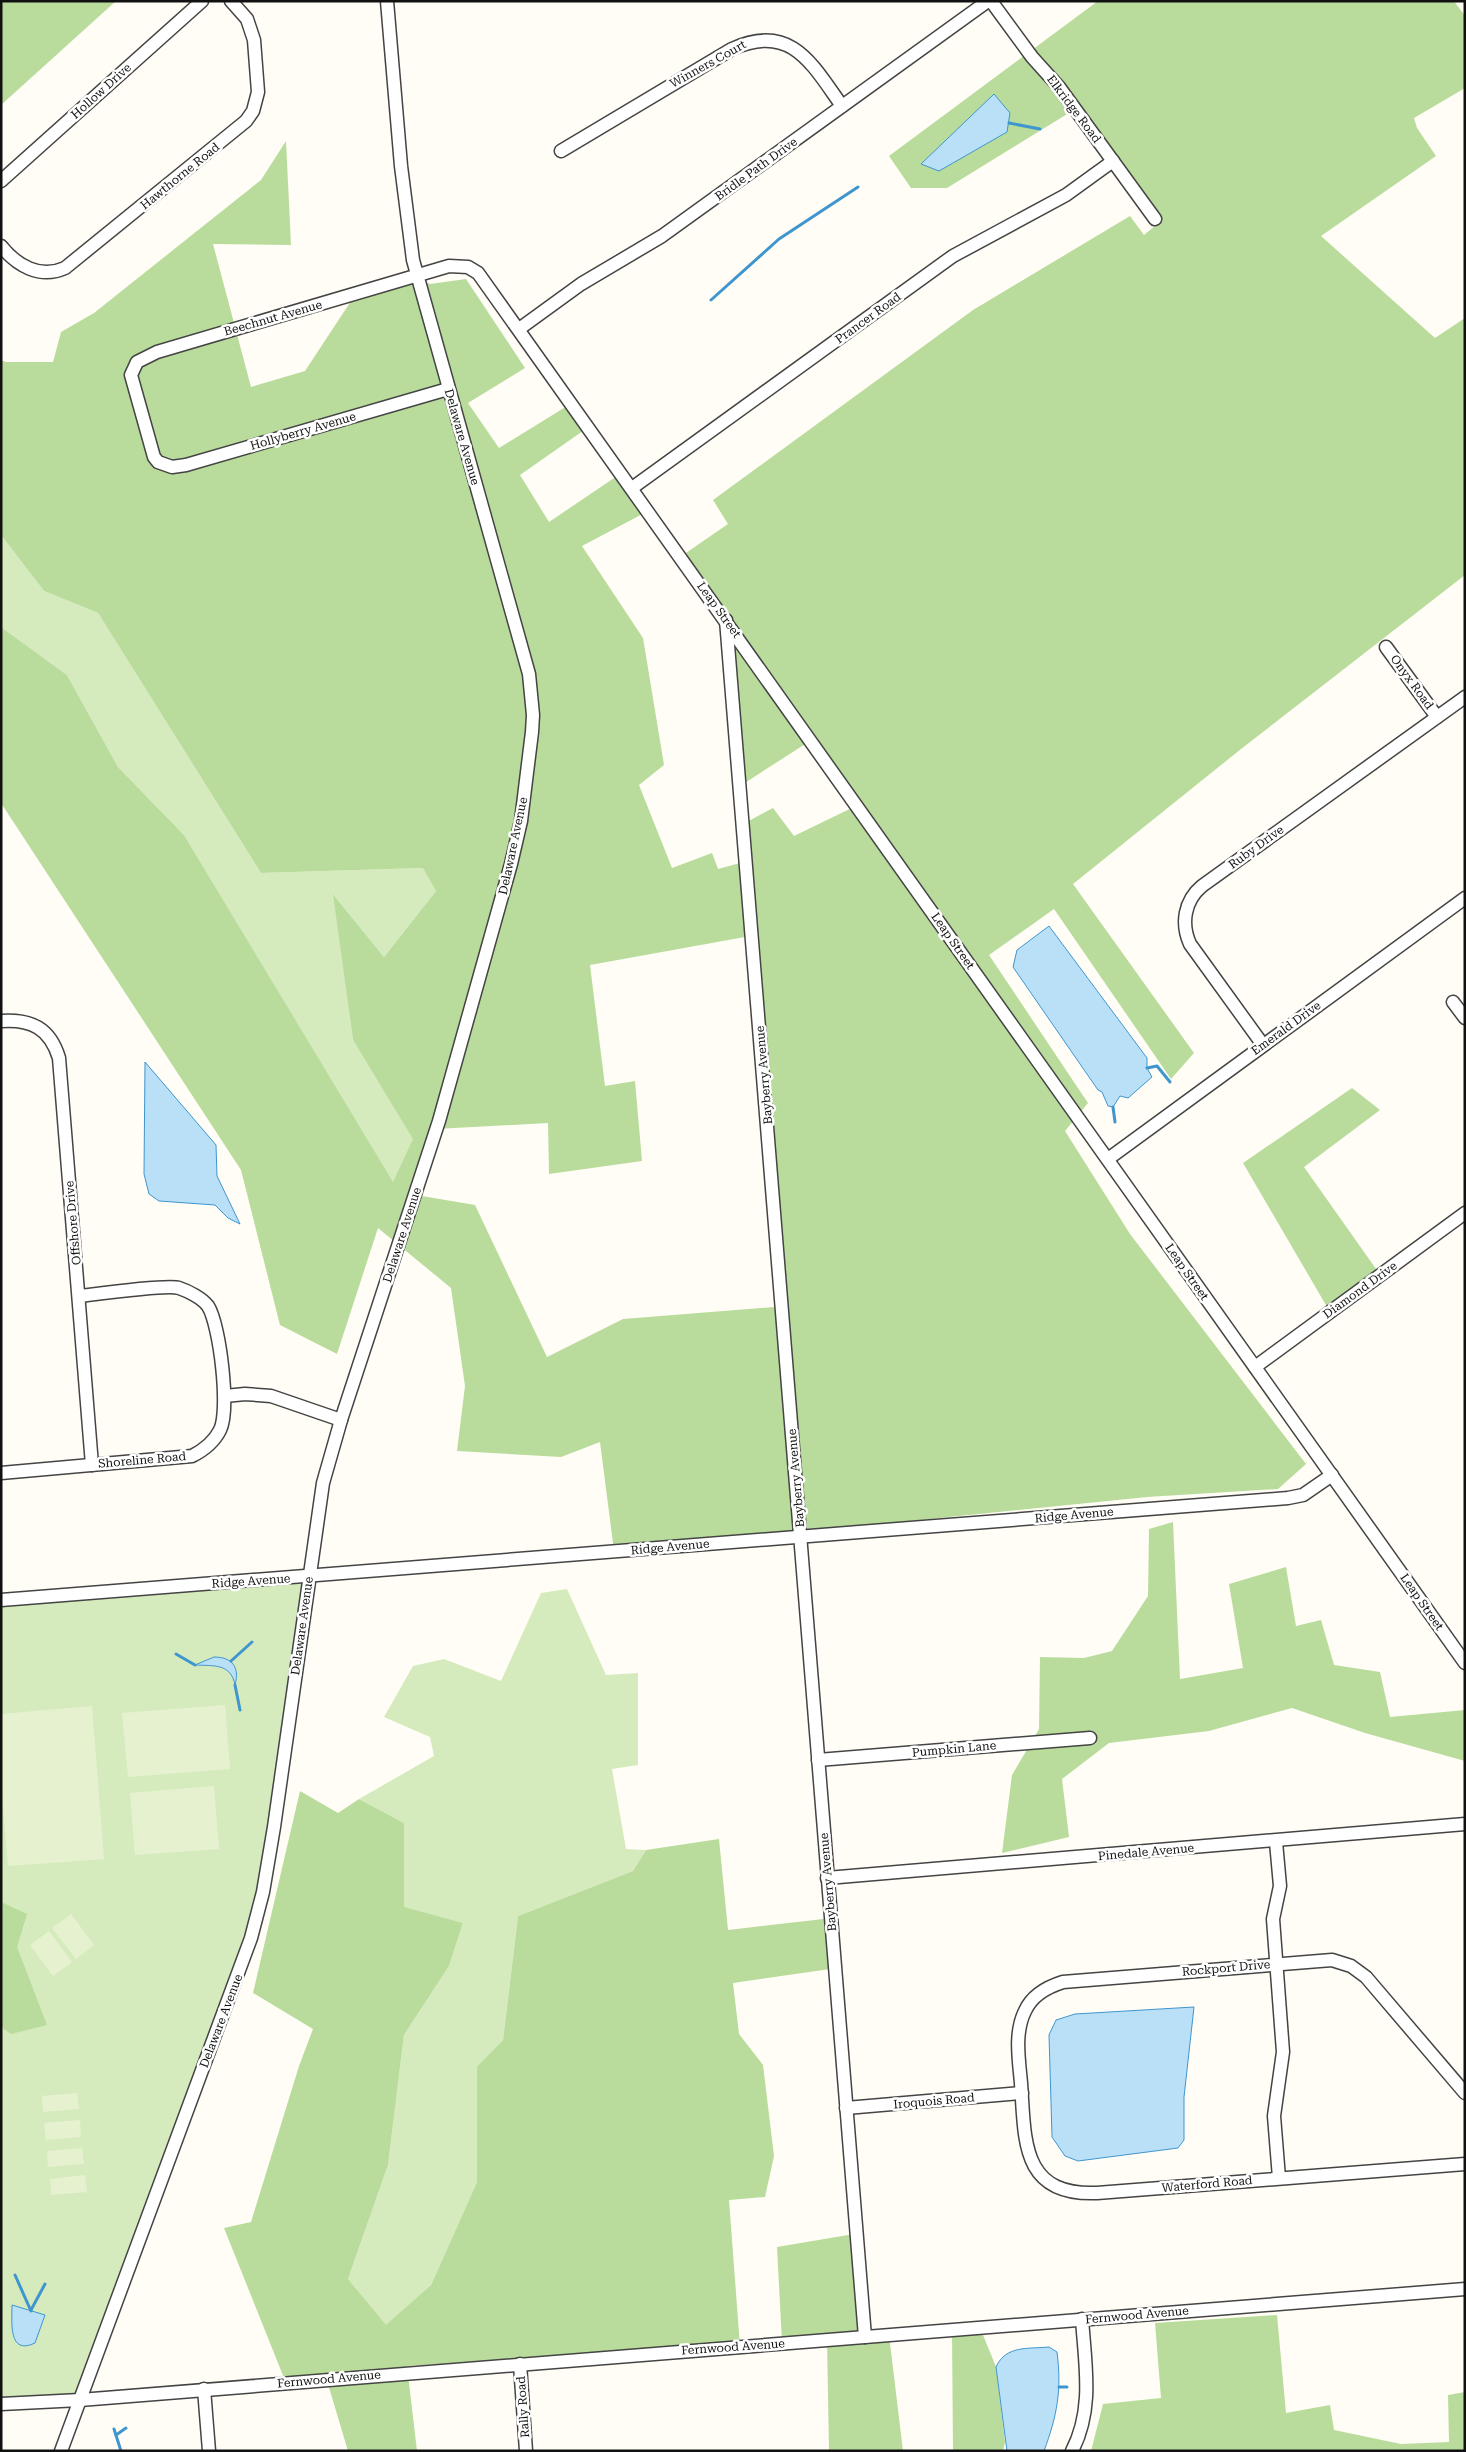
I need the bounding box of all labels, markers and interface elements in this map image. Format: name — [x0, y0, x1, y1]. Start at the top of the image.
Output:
street label: Winners Court — [668, 37, 749, 91]
street label: Hollow Drive — [68, 60, 134, 122]
street label: Elkridge Road — [1044, 72, 1104, 146]
street label: Bridle Path Drive — [712, 134, 800, 204]
street label: Hawthorne Road — [138, 140, 223, 212]
street label: Prancer Road — [833, 289, 904, 346]
street label: Beechnut Avenue — [222, 297, 324, 339]
street label: Delaware Avenue — [442, 387, 483, 487]
street label: Hollyberry Avenue — [249, 409, 358, 453]
street label: Leap Street — [694, 579, 744, 641]
street label: Onyx Road — [1388, 652, 1437, 712]
street label: Delaware Avenue — [496, 795, 530, 896]
street label: Ruby Drive — [1226, 822, 1287, 872]
street label: Leap Street — [928, 910, 978, 972]
street label: Emerald Drive — [1249, 998, 1324, 1058]
street label: Bayberry Avenue — [753, 1025, 775, 1125]
street label: Offshore Drive — [62, 1180, 84, 1266]
street label: Delaware Avenue — [380, 1185, 424, 1284]
street label: Leap Street — [1162, 1241, 1212, 1303]
street label: Diamond Drive — [1320, 1258, 1400, 1321]
street label: Bayberry Avenue — [785, 1428, 807, 1528]
street label: Shoreline Road — [97, 1449, 187, 1471]
street label: Ridge Avenue — [1034, 1505, 1114, 1525]
street label: Ridge Avenue — [630, 1537, 710, 1557]
street label: Ridge Avenue — [211, 1571, 291, 1591]
street label: Leap Street — [1397, 1571, 1447, 1633]
street label: Delaware Avenue — [288, 1575, 316, 1676]
street label: Pumpkin Lane — [911, 1738, 997, 1760]
street label: Bayberry Avenue — [817, 1832, 839, 1932]
street label: Pinedale Avenue — [1097, 1841, 1195, 1863]
street label: Rockport Drive — [1181, 1957, 1271, 1979]
street label: Delaware Avenue — [197, 1972, 246, 2070]
street label: Iroquois Road — [893, 2090, 975, 2112]
street label: Waterford Road — [1161, 2173, 1253, 2195]
street label: Fernwood Avenue — [1085, 2303, 1190, 2327]
street label: Fernwood Avenue — [681, 2336, 786, 2358]
street label: Fernwood Avenue — [277, 2367, 382, 2391]
street label: Rally Road — [514, 2375, 532, 2438]

